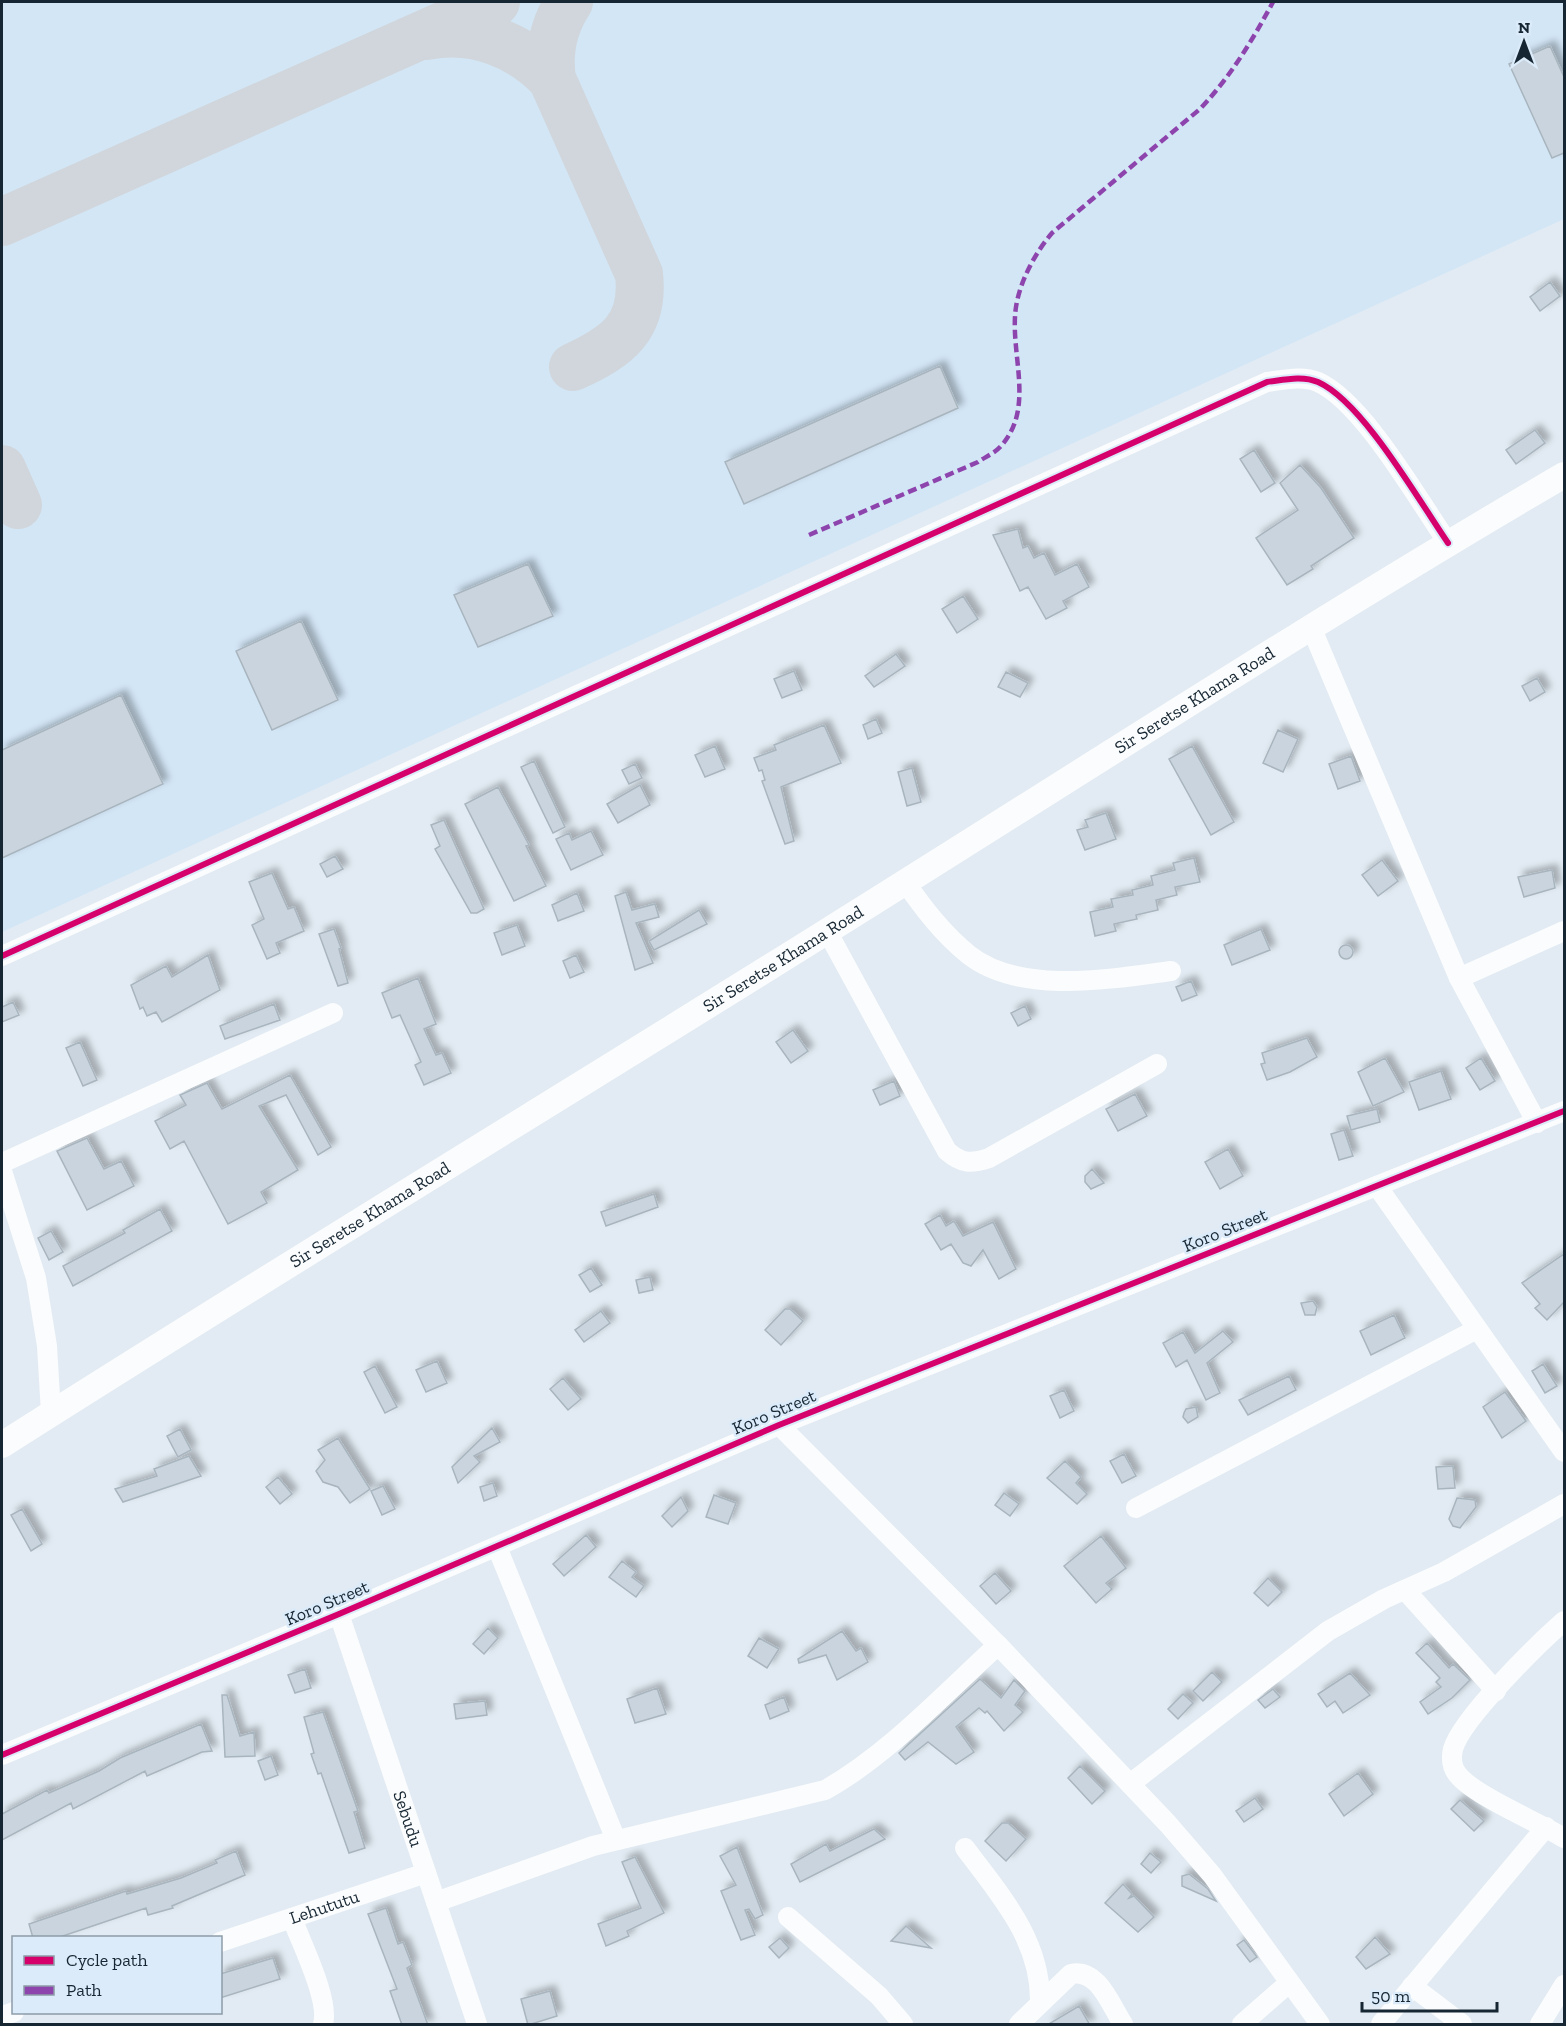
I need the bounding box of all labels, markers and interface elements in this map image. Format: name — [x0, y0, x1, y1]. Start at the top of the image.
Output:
north arrow — [1494, 12, 1554, 72]
text: N — [1518, 18, 1530, 37]
street label: Sir Seretse Khama Road — [1110, 642, 1279, 759]
street label: Sir Seretse Khama Road — [699, 901, 867, 1017]
street label: Sir Seretse Khama Road — [286, 1157, 454, 1273]
street label: Koro Street — [1180, 1203, 1271, 1257]
street label: Koro Street — [729, 1384, 819, 1439]
street label: Koro Street — [282, 1575, 372, 1630]
street label: Sebudu — [388, 1788, 428, 1850]
street label: Lehututu — [287, 1885, 362, 1929]
legend — [12, 1936, 222, 2014]
text: Cycle path — [66, 1949, 148, 1971]
scale bar — [1362, 1975, 1497, 2013]
text: Path — [66, 1979, 102, 2001]
text: 50 m — [1371, 1985, 1411, 2007]

